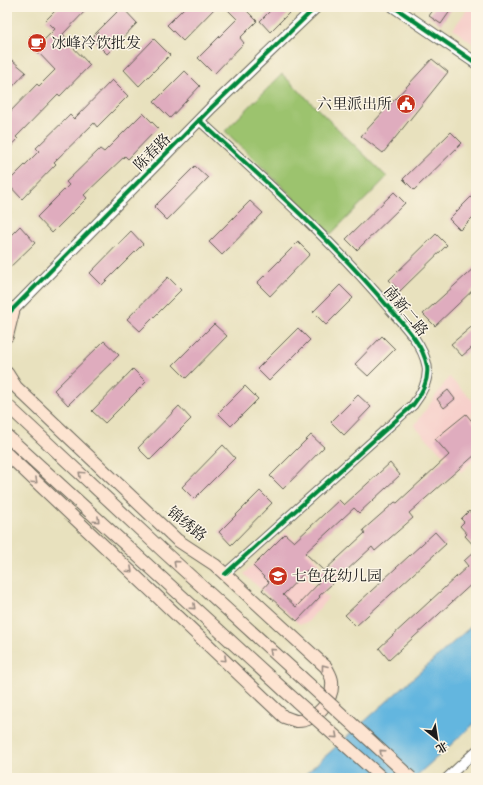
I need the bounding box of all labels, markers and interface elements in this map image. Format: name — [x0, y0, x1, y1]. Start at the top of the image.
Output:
cafe icon: 冰峰冷饮批发 — [26, 32, 48, 54]
place label: 冰峰冷饮批发 — [51, 32, 141, 53]
place label: 六里派出所 — [317, 93, 392, 114]
public building icon: 六里派出所 — [395, 93, 417, 115]
street label: 陈春路 — [128, 128, 175, 175]
street label: 南新二路 — [379, 281, 433, 341]
one-way arrow — [78, 472, 86, 479]
one-way arrow — [30, 476, 38, 484]
street label: 锦绣路 — [163, 501, 211, 546]
one-way arrow — [92, 515, 100, 522]
one-way arrow — [173, 561, 181, 568]
one-way arrow — [125, 565, 133, 573]
school or university icon: 七色花幼儿园 — [267, 565, 289, 587]
place label: 七色花幼儿园 — [292, 565, 382, 586]
one-way arrow — [188, 603, 196, 610]
one-way arrow — [269, 648, 277, 656]
one-way arrow — [219, 655, 227, 662]
one-way arrow — [322, 665, 329, 672]
north arrow — [417, 719, 457, 759]
one-way arrow — [330, 731, 338, 738]
text: 北 — [433, 738, 451, 757]
one-way arrow — [379, 749, 387, 756]

